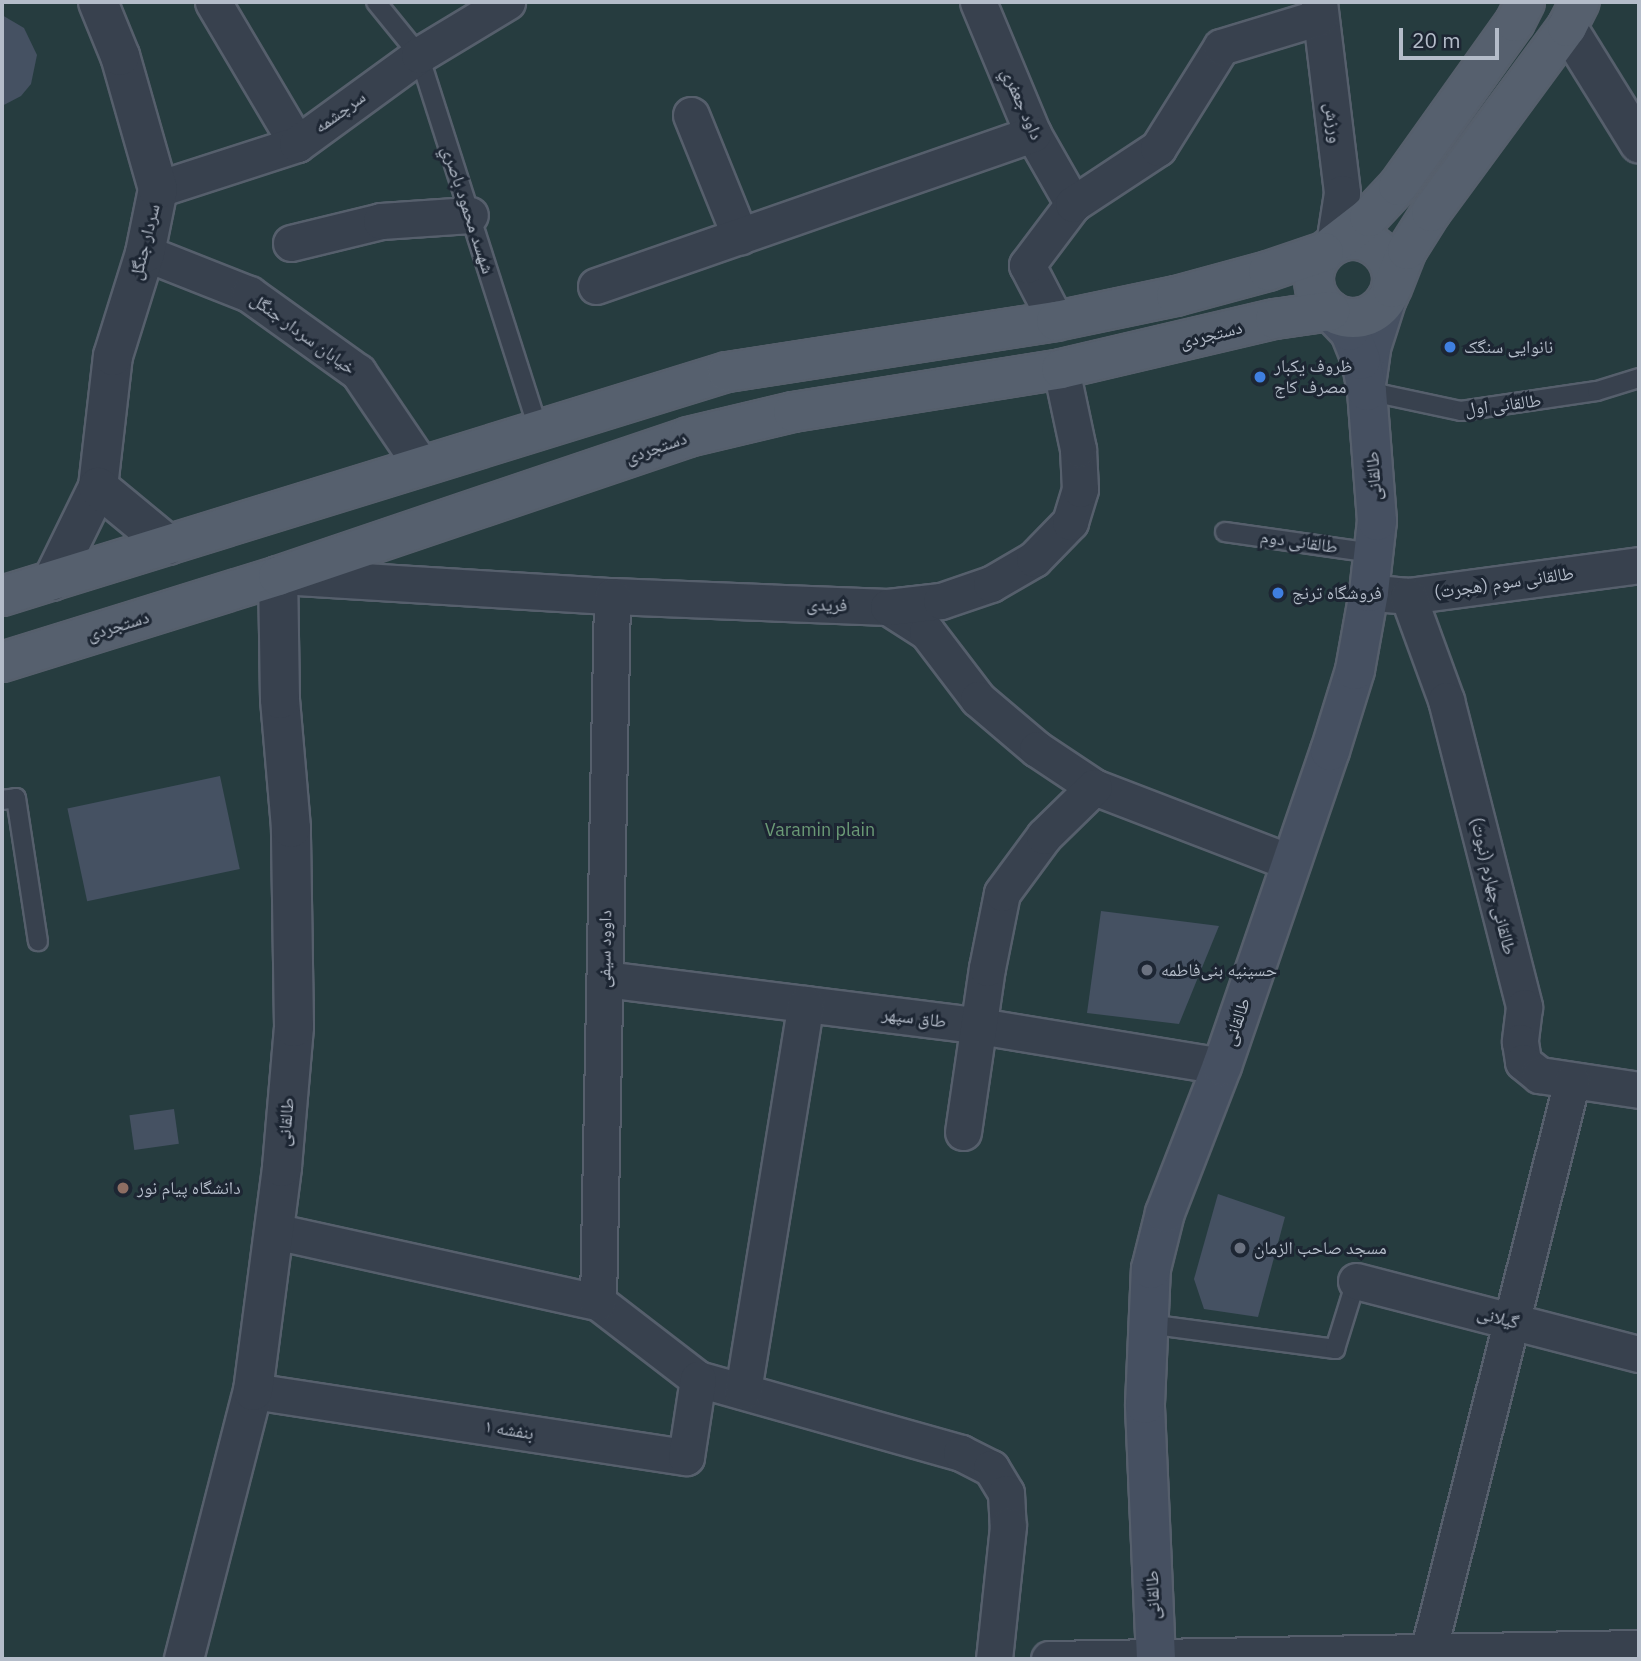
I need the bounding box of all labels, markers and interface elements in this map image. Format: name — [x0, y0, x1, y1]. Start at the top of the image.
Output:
scale bar — [1403, 14, 1503, 58]
text: 20 m — [1412, 26, 1461, 54]
street label: داود جعفري — [997, 65, 1047, 143]
street label: سرچشمه — [310, 86, 370, 138]
street label: ورزش — [1320, 102, 1346, 144]
street label: شهسد محمود باصري — [437, 143, 499, 277]
street label: سردار جنگل — [125, 202, 165, 282]
street label: خیابان سردار جنگل — [246, 289, 360, 379]
street label: دستجردی — [1178, 317, 1244, 353]
place label: نانوایی سنگک — [1464, 336, 1553, 358]
marker: نانوایی سنگک — [1442, 339, 1458, 355]
place label: ظروف یکبار مصرف کاج — [1274, 356, 1352, 398]
marker: ظروف یکبار مصرف کاج — [1252, 369, 1268, 385]
street label: طالقانی اول — [1464, 390, 1542, 420]
street label: دستجردی — [622, 427, 690, 469]
street label: طالقانی — [1362, 451, 1386, 501]
street label: طالقانی دوم — [1259, 526, 1339, 558]
street label: طالقانی سوم (هجرت) — [1433, 562, 1575, 604]
place label: فروشگاه ترنج — [1292, 582, 1382, 604]
marker: فروشگاه ترنج — [1270, 585, 1286, 601]
street label: فریدی — [806, 593, 848, 617]
street label: دستجردی — [84, 606, 152, 646]
street label: طالقانی چهارم (نبوت) — [1465, 815, 1521, 957]
park label: Varamin plain — [765, 819, 875, 841]
street label: داوود سیفی — [594, 910, 616, 988]
place label: حسینیه بنی‌فاطمه — [1161, 959, 1277, 981]
marker: حسینیه بنی‌فاطمه — [1139, 962, 1155, 978]
street label: طالقانی — [1219, 995, 1255, 1049]
street label: طاق سپهر — [881, 1003, 947, 1033]
street label: طالقانی — [273, 1097, 299, 1147]
place label: دانشگاه پیام نور — [137, 1177, 241, 1199]
marker: دانشگاه پیام نور — [115, 1180, 131, 1196]
place label: مسجد صاحب الزمان — [1254, 1237, 1387, 1259]
marker: مسجد صاحب الزمان — [1232, 1240, 1248, 1256]
street label: گیلانی — [1475, 1302, 1521, 1334]
street label: بنفشه ۱ — [483, 1415, 535, 1445]
street label: طالقانی — [1141, 1570, 1165, 1620]

